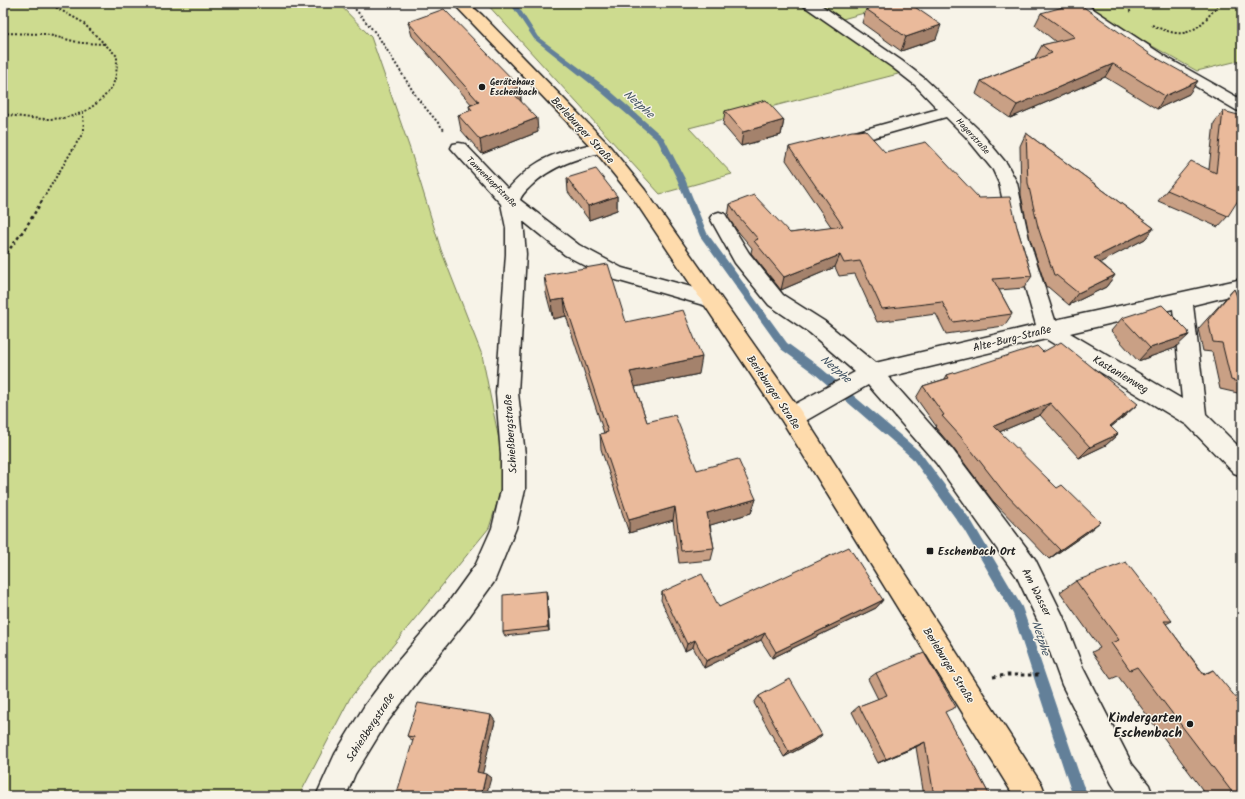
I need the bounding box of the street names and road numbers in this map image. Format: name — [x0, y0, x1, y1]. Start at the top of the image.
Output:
street label: Berleburger Straße — [546, 93, 618, 168]
street label: Hagerstraße — [952, 114, 993, 158]
street label: Tannenkopfstraße — [463, 153, 521, 211]
street label: Alte-Burg-Straße — [971, 321, 1053, 357]
street label: Kastanienweg — [1089, 351, 1152, 399]
street label: Berleburger Straße — [742, 352, 805, 433]
street label: Schießbergstraße — [499, 394, 523, 474]
street label: Am Wasser — [1016, 565, 1056, 621]
street label: Berleburger Straße — [918, 624, 979, 707]
street label: Schießbergstraße — [342, 689, 400, 766]

